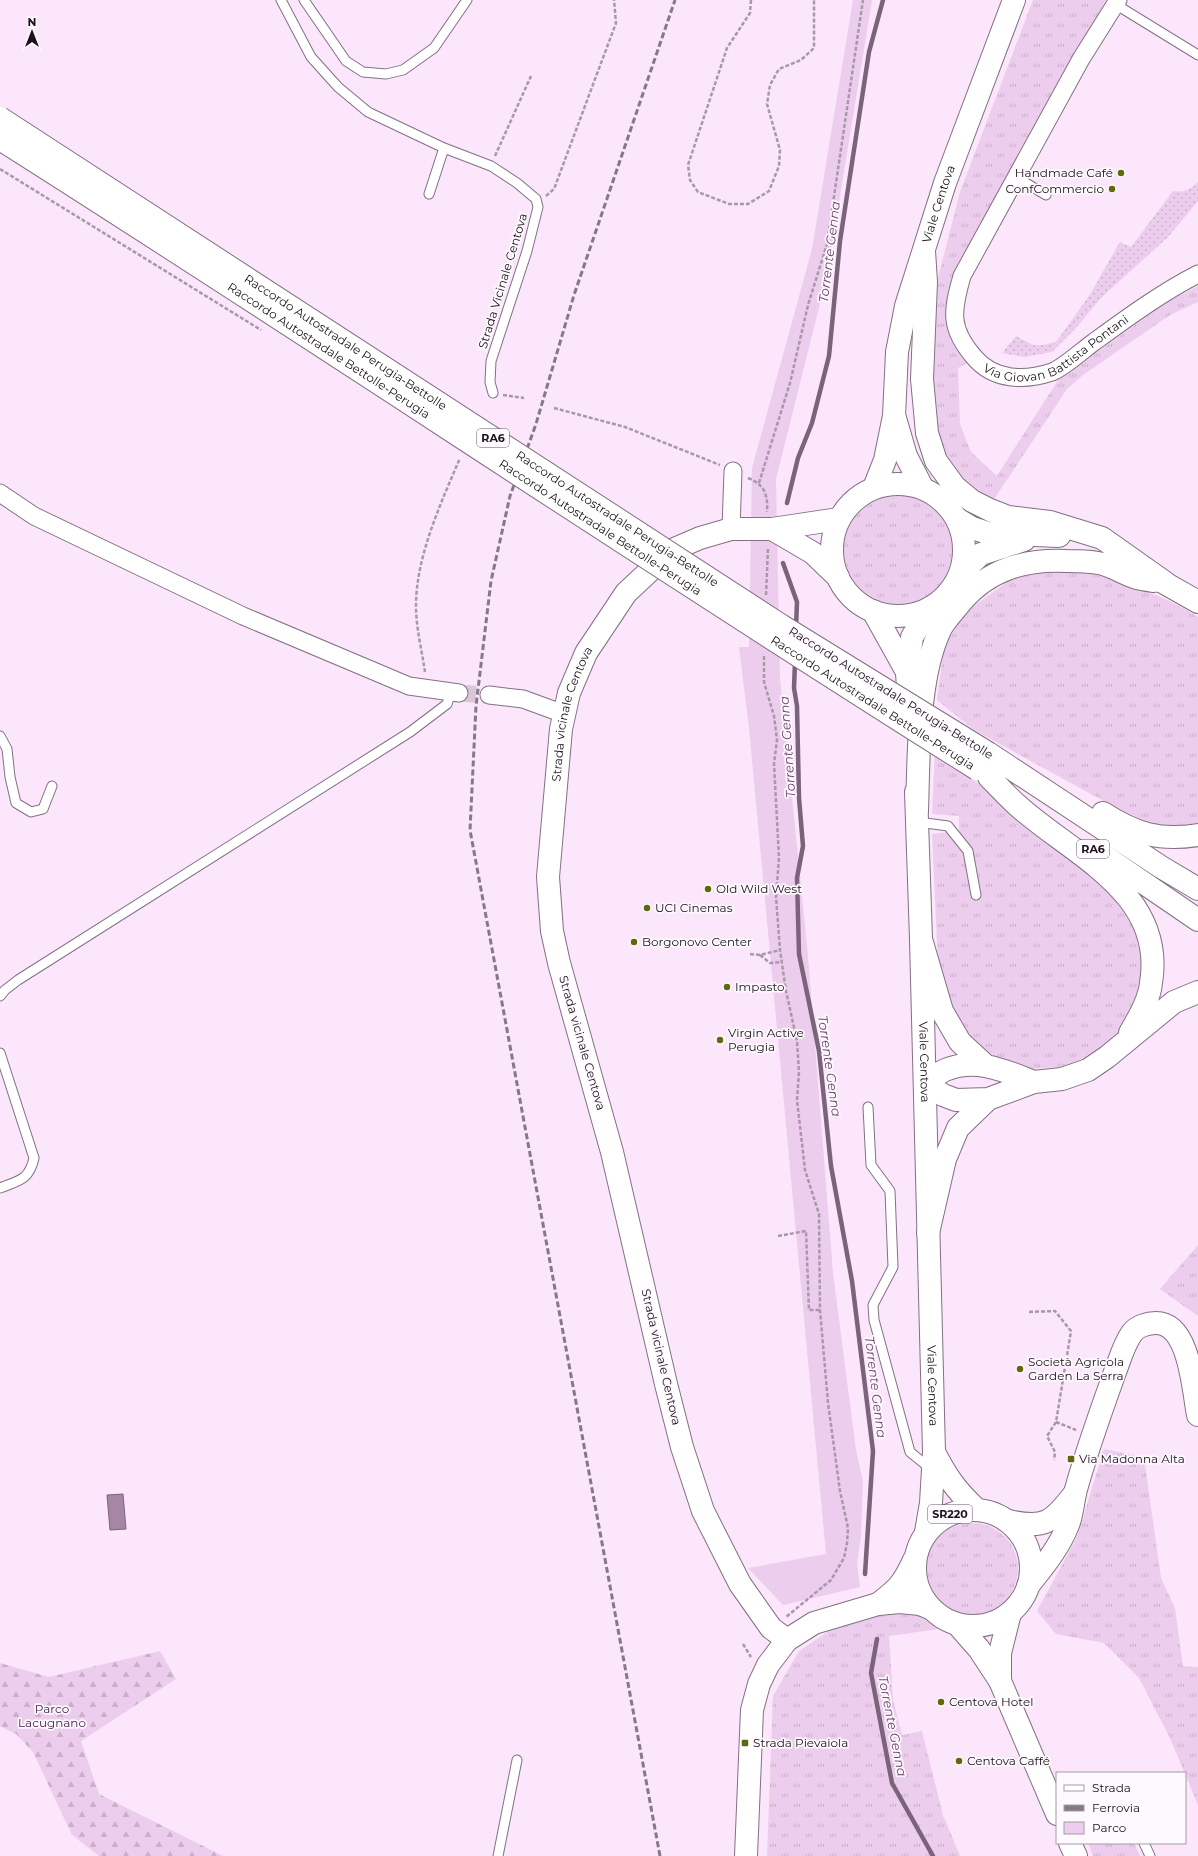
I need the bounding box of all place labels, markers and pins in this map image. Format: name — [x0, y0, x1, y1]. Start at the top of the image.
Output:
place label: Handmade Café — [1015, 165, 1113, 180]
marker: Handmade Café — [1116, 168, 1126, 178]
place label: ConfCommercio — [1006, 181, 1104, 196]
marker: ConfCommercio — [1107, 184, 1117, 194]
place label: Old Wild West — [716, 881, 802, 896]
marker: Old Wild West — [703, 884, 713, 894]
place label: UCI Cinemas — [655, 900, 733, 915]
marker: UCI Cinemas — [642, 903, 652, 913]
place label: Borgonovo Center — [642, 934, 752, 949]
marker: Borgonovo Center — [629, 937, 639, 947]
place label: Impasto — [735, 979, 785, 994]
marker: Impasto — [722, 982, 732, 992]
place label: Virgin Active Perugia — [728, 1025, 804, 1054]
marker: Virgin Active Perugia — [715, 1035, 725, 1045]
place label: Società Agricola Garden La Serra — [1028, 1354, 1124, 1383]
marker: Società Agricola Garden La Serra — [1015, 1364, 1025, 1374]
place label: Via Madonna Alta — [1079, 1451, 1185, 1466]
marker: Via Madonna Alta — [1066, 1454, 1076, 1464]
place label: Centova Hotel — [949, 1694, 1033, 1709]
marker: Centova Hotel — [936, 1697, 946, 1707]
place label: Strada Pievaiola — [753, 1735, 848, 1750]
marker: Strada Pievaiola — [740, 1738, 750, 1748]
place label: Centova Caffé — [967, 1753, 1050, 1768]
marker: Centova Caffé — [954, 1756, 964, 1766]

